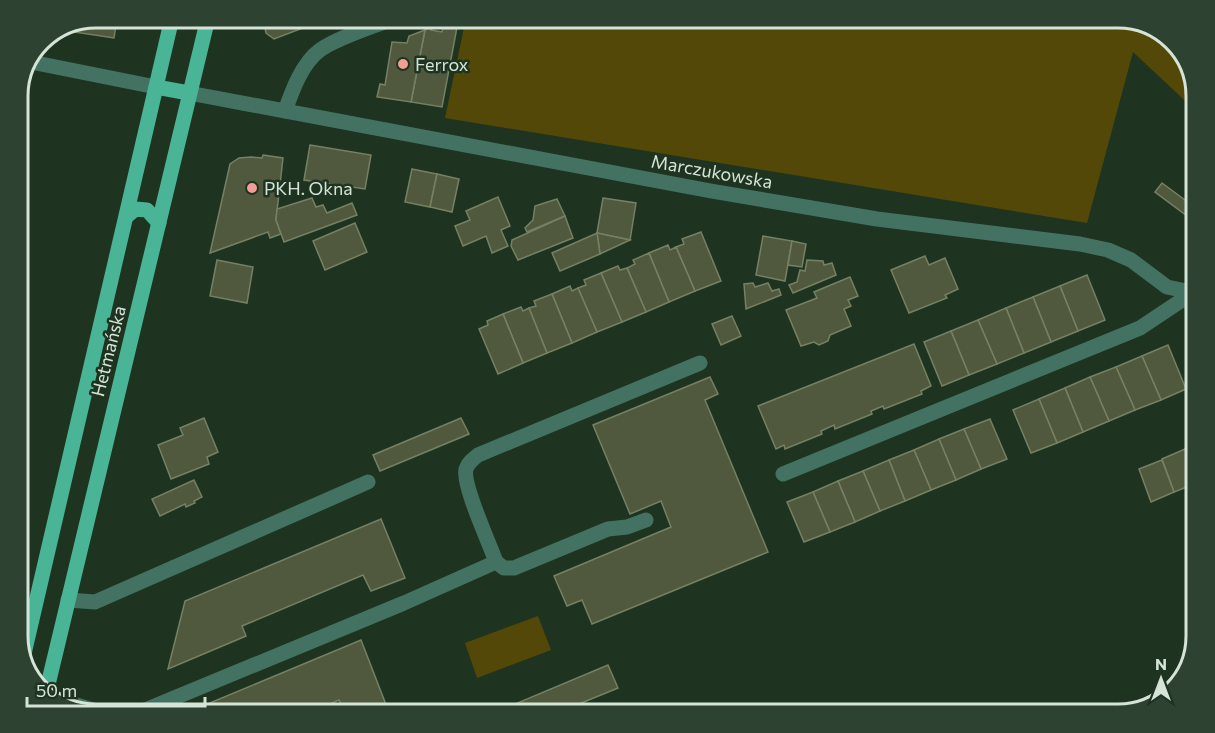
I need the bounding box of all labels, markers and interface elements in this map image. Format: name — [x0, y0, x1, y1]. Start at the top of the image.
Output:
place label: Ferrox — [415, 53, 469, 75]
marker: Ferrox — [396, 57, 410, 71]
street label: Marczukowska — [650, 150, 774, 192]
place label: PKH. Okna — [264, 177, 353, 199]
marker: PKH. Okna — [245, 181, 259, 195]
street label: Hetmańska — [86, 303, 130, 399]
north arrow — [1131, 649, 1191, 709]
text: N — [1155, 654, 1167, 673]
scale bar — [27, 670, 206, 708]
text: 50 m — [36, 679, 77, 701]

